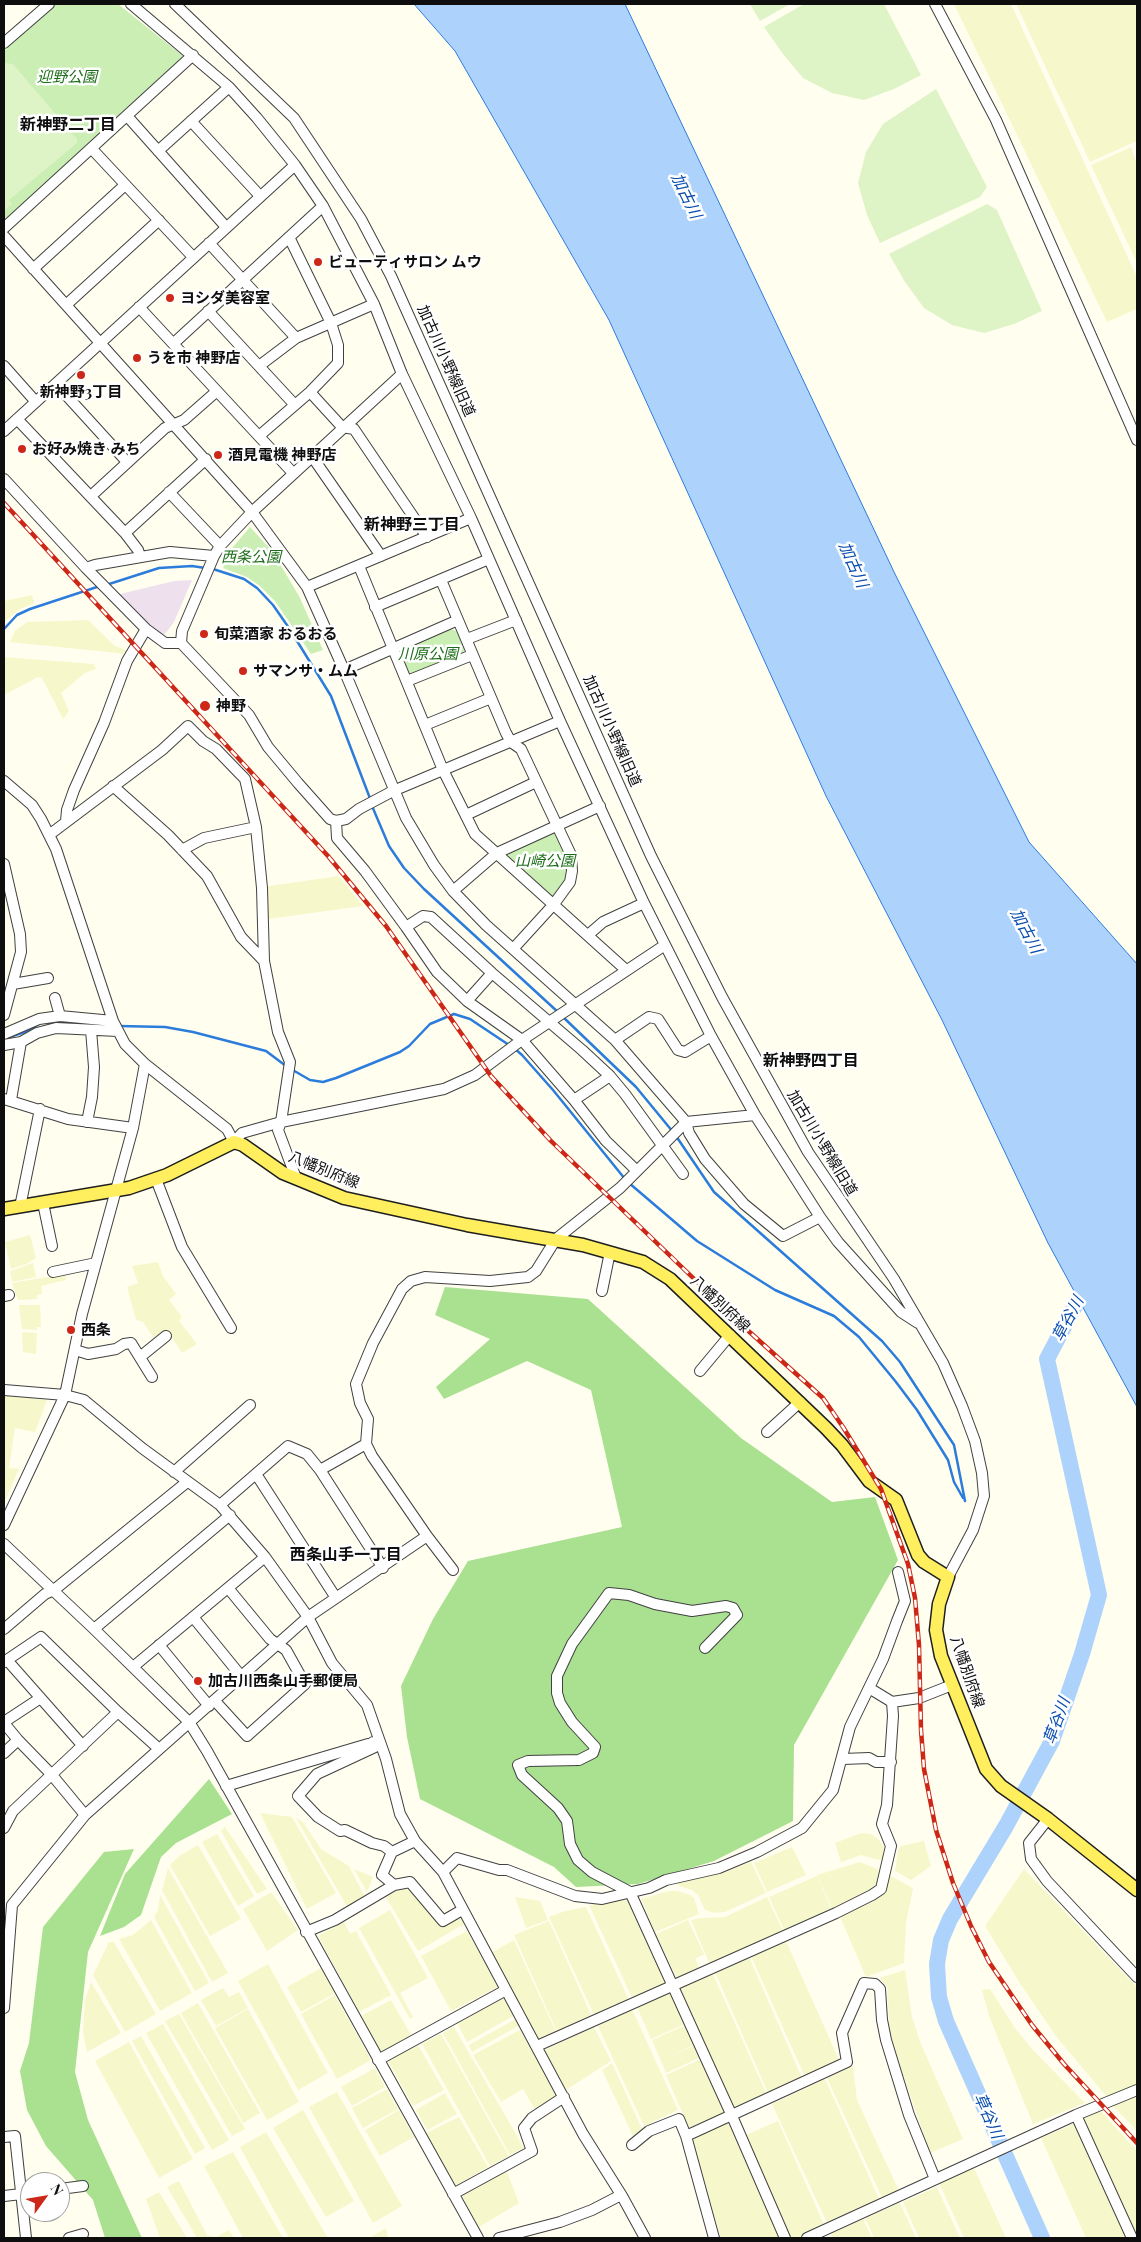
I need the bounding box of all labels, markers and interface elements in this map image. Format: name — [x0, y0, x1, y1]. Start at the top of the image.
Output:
park label: 迎野公園 — [37, 68, 97, 86]
district label: 新神野二丁目 — [20, 115, 116, 135]
water label: 加古川 — [667, 170, 705, 222]
place label: ビューティサロン ムウ — [328, 253, 481, 271]
marker: ビューティサロン ムウ — [312, 256, 324, 268]
place label: ヨシダ美容室 — [180, 289, 270, 307]
marker: ヨシダ美容室 — [164, 292, 176, 304]
street label: 加古川小野線旧道 — [413, 303, 479, 419]
place label: うを市 神野店 — [147, 349, 240, 367]
marker: うを市 神野店 — [131, 352, 143, 364]
marker: 新神野3丁目 — [75, 369, 87, 381]
place label: 新神野3丁目 — [40, 383, 122, 401]
place label: お好み焼き みち — [32, 440, 140, 458]
marker: お好み焼き みち — [16, 443, 28, 455]
place label: 酒見電機 神野店 — [228, 446, 336, 464]
marker: 酒見電機 神野店 — [212, 449, 224, 461]
district label: 新神野三丁目 — [364, 515, 460, 535]
water label: 加古川 — [834, 539, 872, 591]
park label: 西条公園 — [221, 548, 281, 566]
place label: 旬菜酒家 おるおる — [214, 625, 337, 643]
marker: 旬菜酒家 おるおる — [198, 628, 210, 640]
park label: 川原公園 — [398, 645, 458, 663]
place label: サマンサ・ムム — [253, 662, 358, 680]
marker: サマンサ・ムム — [237, 665, 249, 677]
street label: 加古川小野線旧道 — [579, 673, 645, 789]
place label: 神野 — [216, 697, 246, 715]
marker: 神野 — [198, 699, 212, 713]
park label: 山崎公園 — [515, 852, 575, 870]
water label: 加古川 — [1006, 905, 1046, 957]
district label: 新神野四丁目 — [763, 1051, 859, 1071]
street label: 加古川小野線旧道 — [783, 1087, 861, 1199]
street label: 八幡別府線 — [286, 1148, 362, 1192]
street label: 八幡別府線 — [686, 1272, 754, 1336]
water label: 草谷川 — [1048, 1293, 1088, 1345]
place label: 西条 — [81, 1321, 111, 1339]
marker: 西条 — [65, 1324, 77, 1336]
district label: 西条山手一丁目 — [290, 1545, 402, 1565]
street label: 八幡別府線 — [946, 1634, 988, 1710]
place label: 加古川西条山手郵便局 — [208, 1672, 358, 1690]
marker: 加古川西条山手郵便局 — [192, 1675, 204, 1687]
water label: 草谷川 — [1040, 1695, 1074, 1747]
water label: 草谷川 — [969, 2090, 1007, 2142]
north arrow — [20, 2172, 70, 2222]
text: N — [47, 2180, 68, 2199]

